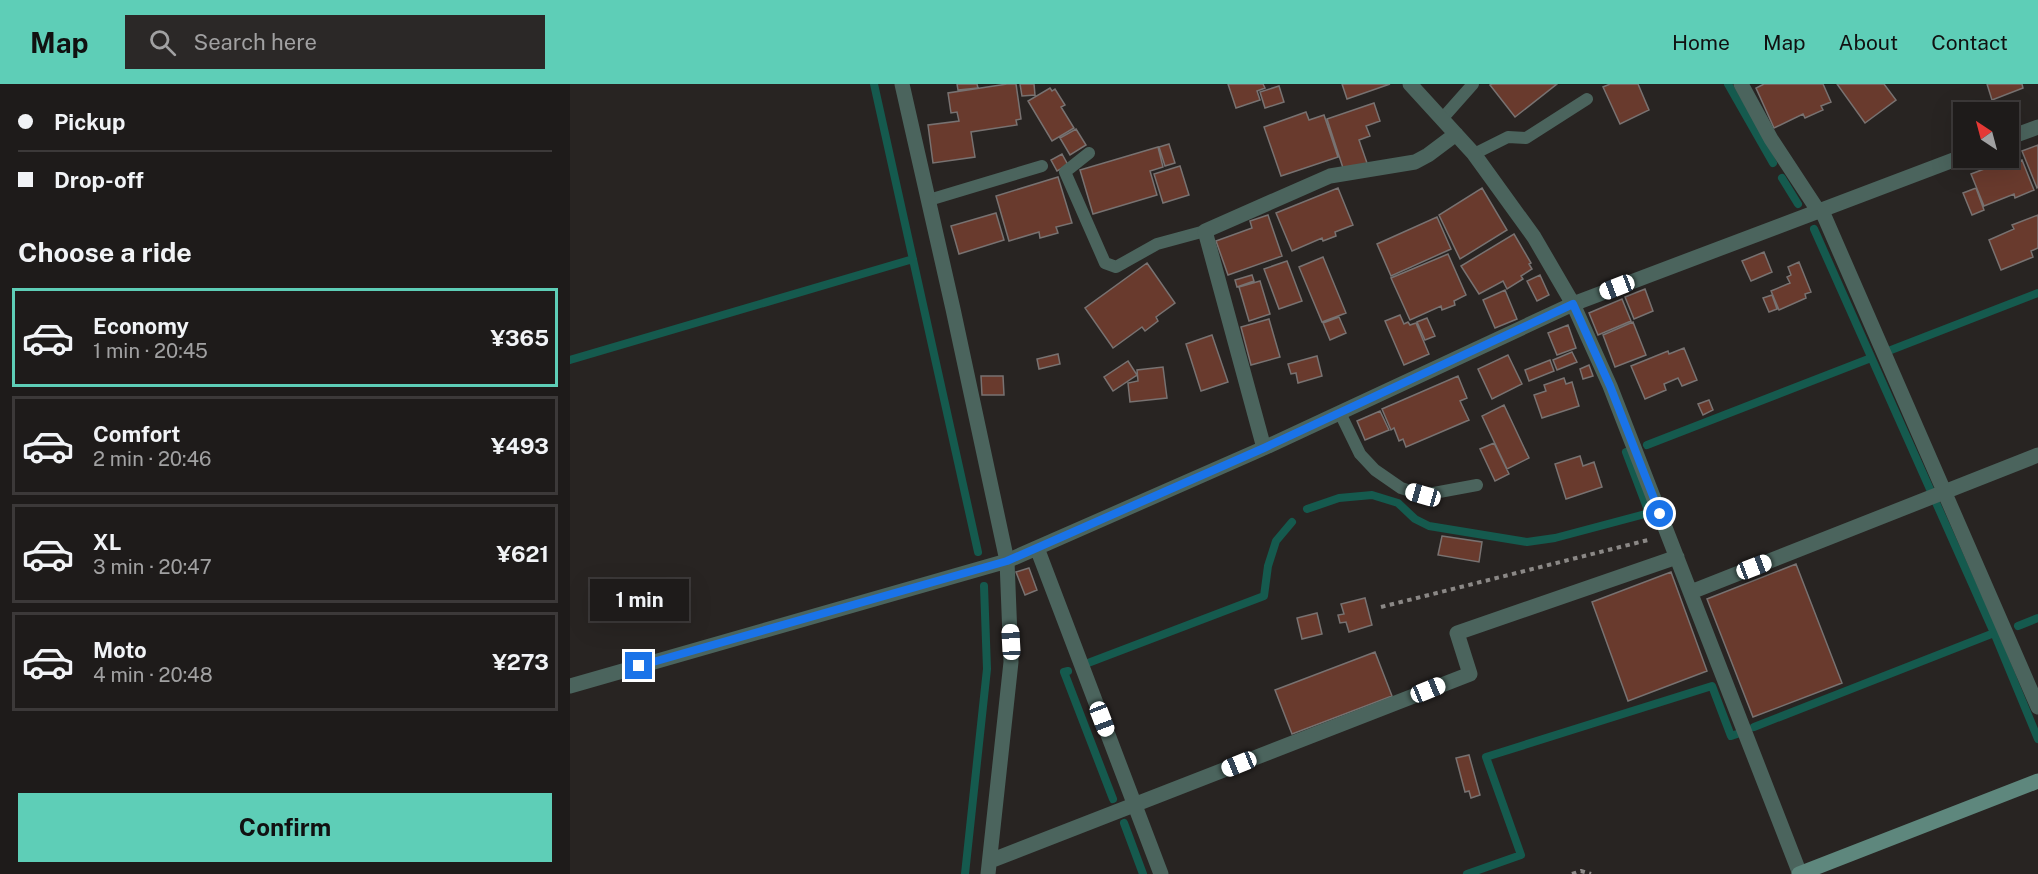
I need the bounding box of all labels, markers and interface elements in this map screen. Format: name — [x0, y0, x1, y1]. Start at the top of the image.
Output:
search box — [125, 15, 545, 69]
text: Map — [30, 26, 89, 59]
icon: search — [146, 26, 179, 59]
text: Search here — [194, 29, 317, 55]
text: Home — [1672, 30, 1730, 55]
text: Map — [1763, 30, 1806, 55]
text: About — [1839, 30, 1898, 55]
text: Contact — [1931, 30, 2008, 55]
north arrow — [1953, 102, 2019, 168]
map controls — [1953, 102, 2019, 168]
text: Pickup — [54, 109, 125, 135]
text: Drop-off — [54, 167, 144, 193]
text: Choose a ride — [18, 236, 192, 268]
car — [1597, 272, 1637, 302]
icon: car — [21, 311, 75, 365]
text: Economy — [93, 313, 189, 339]
text: ¥365 — [491, 325, 549, 351]
text: 1 min · 20:45 — [93, 339, 208, 363]
icon: car — [21, 419, 75, 473]
text: Comfort — [93, 421, 180, 447]
text: ¥493 — [491, 433, 549, 459]
text: 2 min · 20:46 — [93, 447, 211, 471]
car — [1403, 481, 1443, 509]
route start — [1646, 500, 1673, 527]
icon: car — [21, 527, 75, 581]
text: XL — [93, 529, 121, 555]
text: ¥621 — [497, 541, 549, 567]
car — [1734, 552, 1774, 582]
text: 3 min · 20:47 — [93, 555, 212, 579]
callout: 1 min — [590, 579, 688, 621]
text: 1 min — [615, 588, 664, 612]
car — [1001, 624, 1021, 660]
icon: car — [21, 635, 75, 689]
text: Moto — [93, 637, 147, 663]
text: ¥273 — [492, 649, 549, 675]
route end — [625, 652, 652, 679]
text: 4 min · 20:48 — [93, 663, 213, 687]
car — [1408, 675, 1448, 705]
car — [1087, 699, 1117, 739]
car — [1219, 749, 1259, 779]
button: Confirm — [18, 793, 552, 862]

